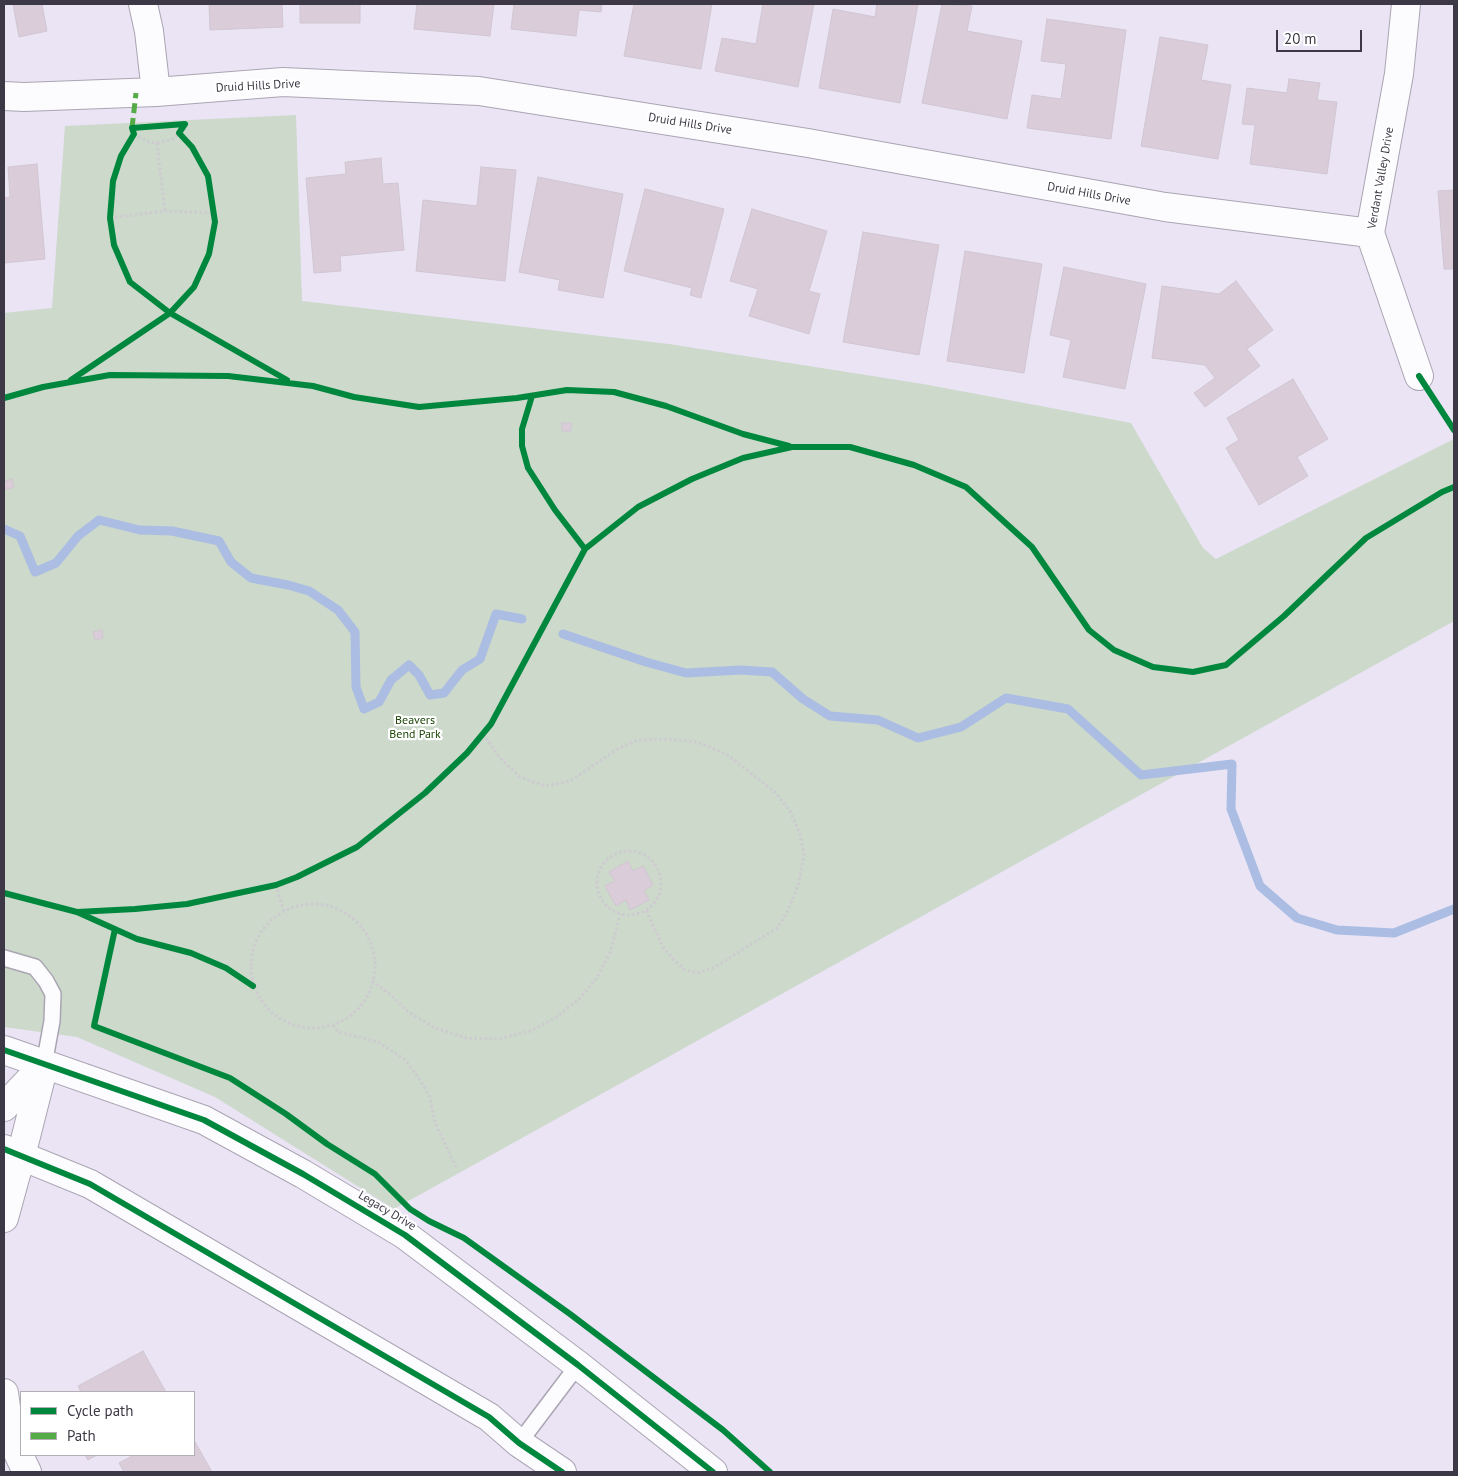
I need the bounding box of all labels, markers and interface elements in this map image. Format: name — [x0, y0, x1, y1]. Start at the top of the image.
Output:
scale bar — [1278, 20, 1364, 52]
text: 20 m — [1284, 29, 1317, 48]
street label: Druid Hills Drive — [215, 77, 301, 95]
street label: Druid Hills Drive — [647, 110, 733, 138]
street label: Verdant Valley Drive — [1365, 126, 1397, 230]
street label: Druid Hills Drive — [1046, 180, 1132, 208]
park label: Beavers Bend Park — [389, 714, 441, 742]
street label: Legacy Drive — [356, 1188, 418, 1234]
legend — [20, 1391, 195, 1456]
text: Cycle path — [67, 1401, 133, 1420]
text: Path — [67, 1426, 96, 1445]

